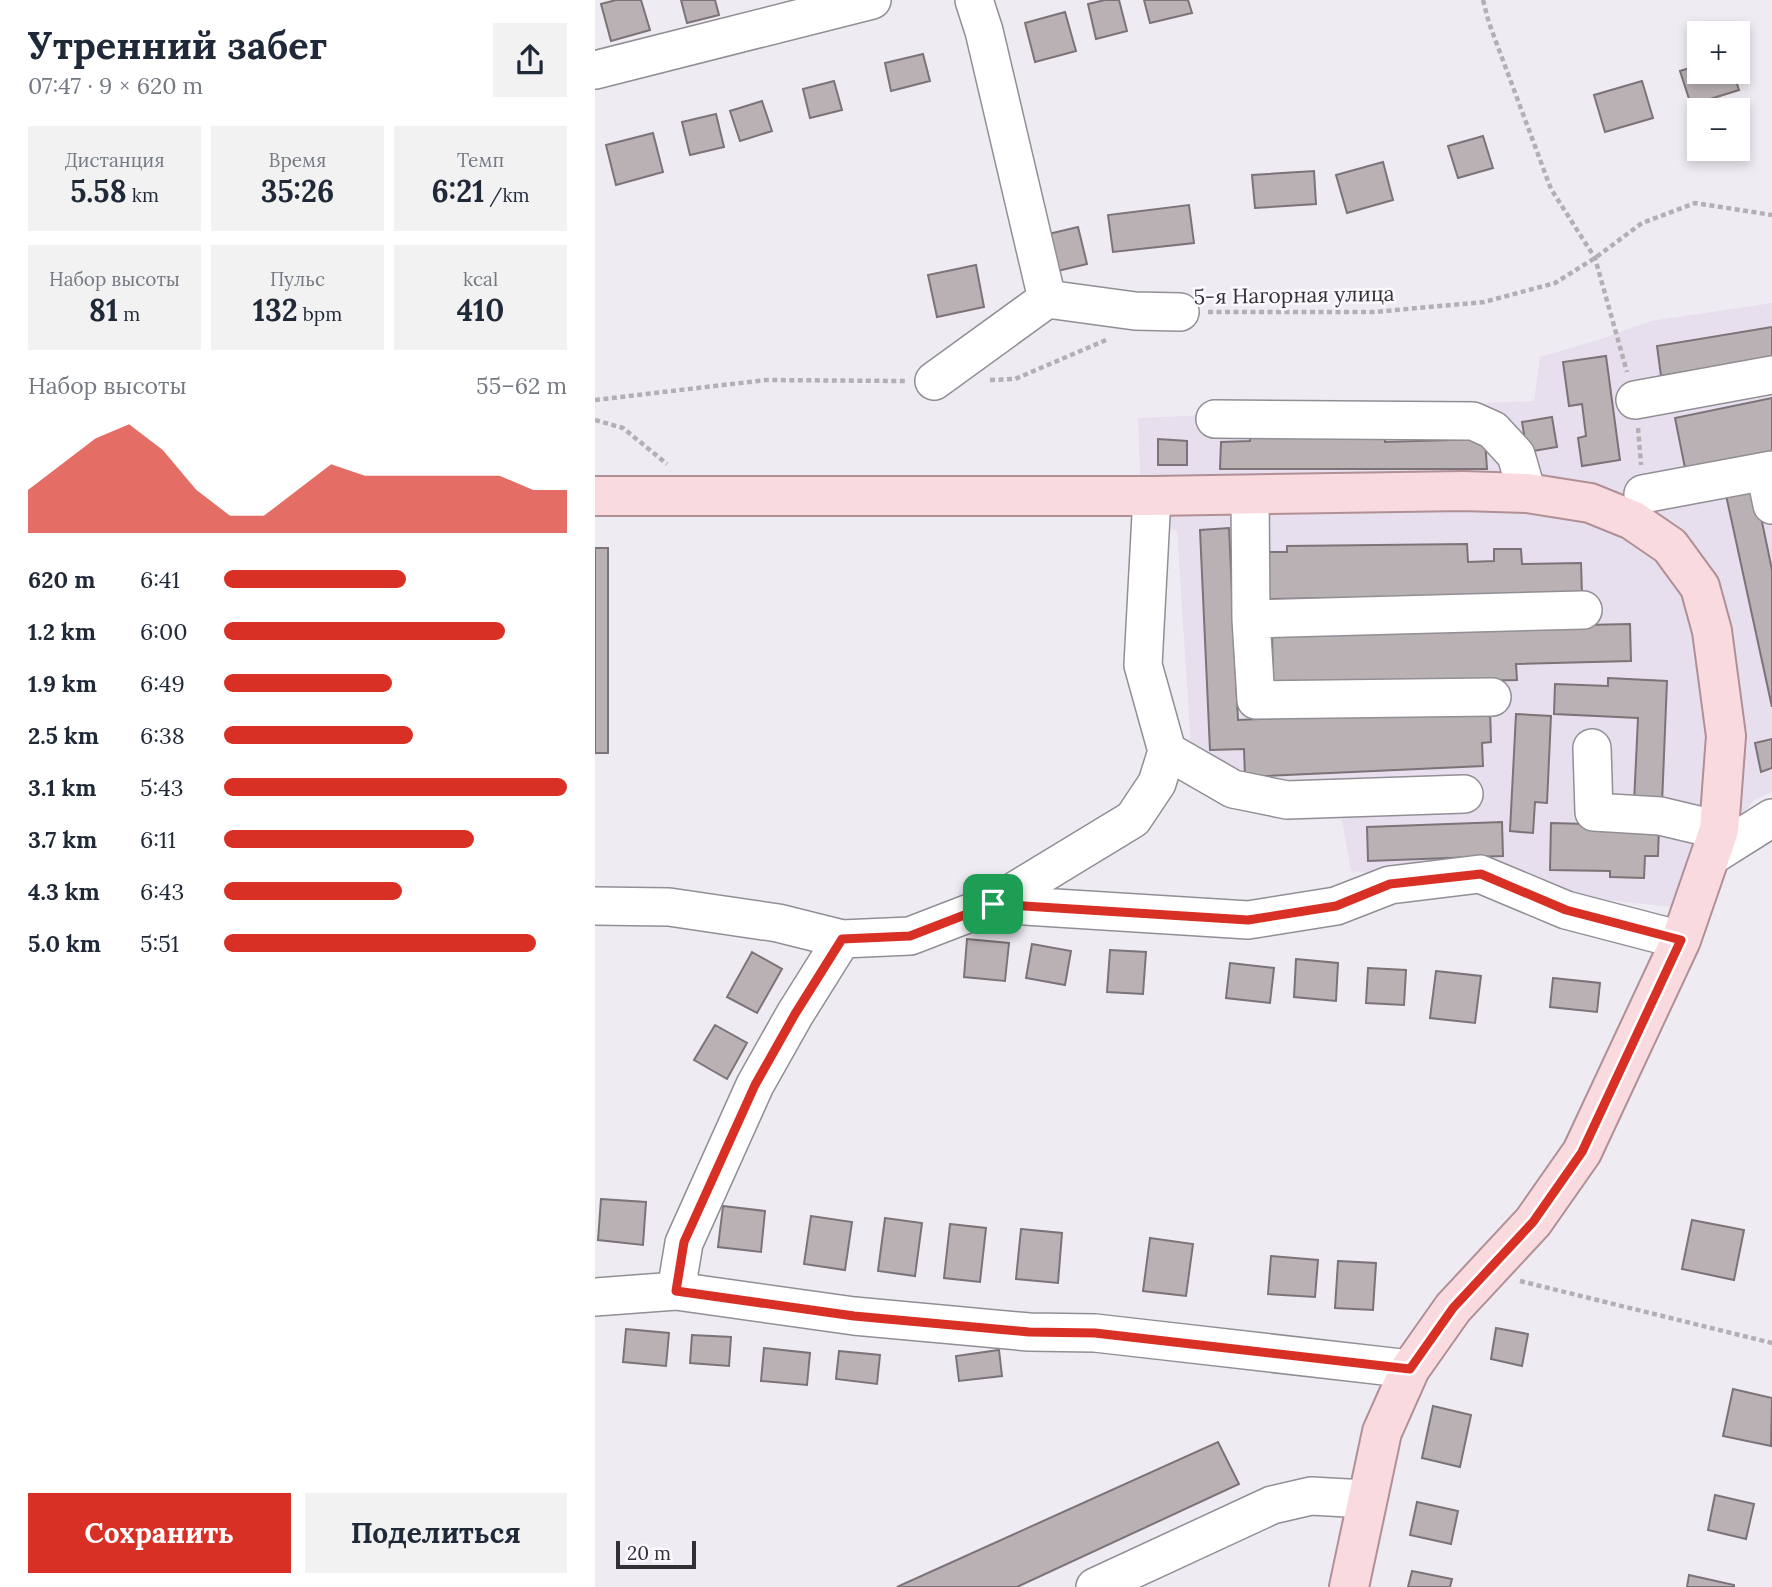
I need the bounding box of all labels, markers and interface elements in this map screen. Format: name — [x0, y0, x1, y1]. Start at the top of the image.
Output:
text: Утренний забег — [28, 21, 327, 69]
map controls — [1687, 21, 1750, 161]
button: + — [1687, 21, 1750, 84]
button: share — [493, 23, 567, 97]
text: 07:47 · 9 × 620 m — [28, 71, 203, 100]
button: − — [1687, 98, 1750, 161]
text: Дистанция — [64, 148, 165, 172]
text: Время — [269, 148, 326, 172]
text: Темп — [457, 148, 504, 172]
text: 5.58 — [70, 172, 127, 210]
text: 35:26 — [261, 172, 334, 210]
text: 6:21 — [431, 172, 484, 210]
text: km — [127, 183, 159, 207]
text: /km — [484, 183, 530, 207]
text: Набор высоты — [49, 267, 180, 291]
text: Пульс — [270, 267, 325, 291]
text: kcal — [463, 267, 498, 291]
street label: 5-я Нагорная улица — [1193, 280, 1395, 310]
text: 81 — [89, 291, 118, 329]
text: 132 — [253, 291, 298, 329]
text: 410 — [457, 291, 504, 329]
text: m — [118, 302, 140, 326]
text: bpm — [298, 302, 342, 326]
text: Набор высоты — [28, 371, 186, 400]
text: 55–62 m — [476, 371, 567, 400]
text: 620 m — [28, 565, 95, 594]
text: 6:41 — [140, 565, 180, 594]
text: 1.2 km — [28, 617, 96, 646]
text: 6:00 — [140, 617, 188, 646]
text: 1.9 km — [28, 669, 97, 698]
text: 6:49 — [140, 669, 185, 698]
text: 2.5 km — [28, 721, 99, 750]
text: 6:38 — [140, 721, 185, 750]
text: 3.1 km — [28, 773, 96, 802]
text: 5:43 — [140, 773, 184, 802]
text: 3.7 km — [28, 825, 97, 854]
text: 6:11 — [140, 825, 176, 854]
pin — [963, 874, 1023, 934]
text: 4.3 km — [28, 877, 100, 906]
text: 6:43 — [140, 877, 184, 906]
icon: arrive — [974, 885, 1012, 923]
text: 5.0 km — [28, 929, 101, 958]
text: 5:51 — [140, 929, 179, 958]
button: Сохранить — [28, 1493, 291, 1573]
button: Поделиться — [305, 1493, 567, 1573]
scale bar — [616, 1538, 697, 1570]
text: 20 m — [627, 1541, 671, 1565]

